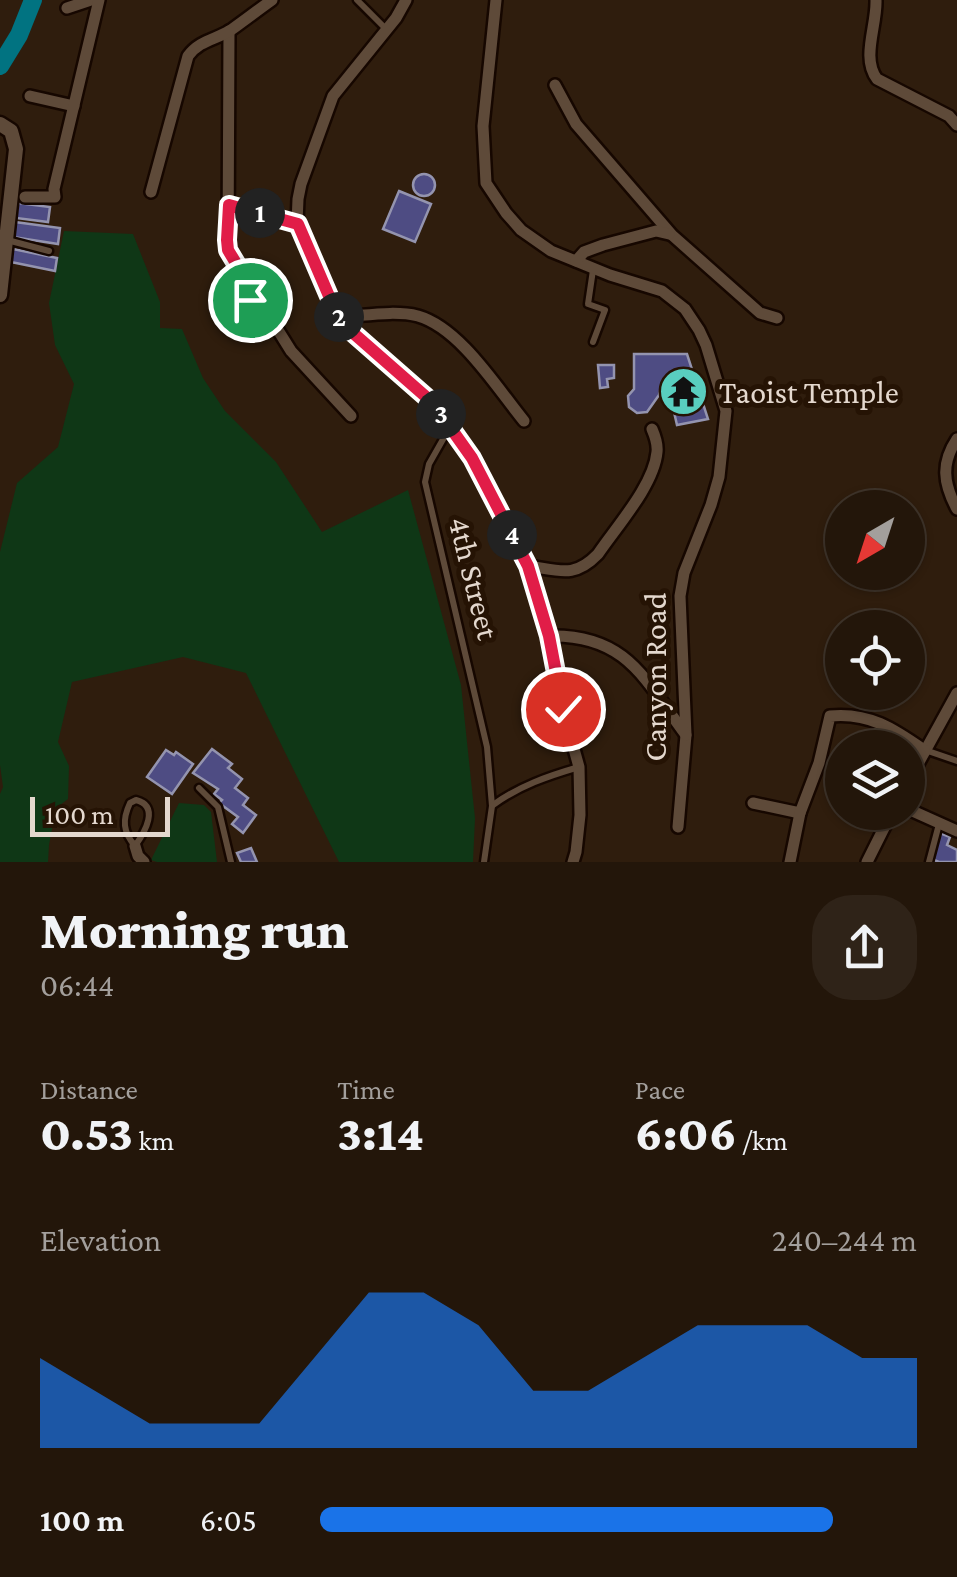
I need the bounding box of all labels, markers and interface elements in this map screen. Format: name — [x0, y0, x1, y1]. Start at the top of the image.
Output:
pin: 1 — [235, 188, 285, 238]
text: 1 — [255, 197, 265, 228]
pin — [208, 258, 293, 343]
icon: arrive — [223, 273, 278, 328]
pin: 2 — [314, 292, 364, 342]
text: 2 — [332, 301, 346, 332]
temple icon: Taoist Temple — [658, 366, 710, 418]
place label: Taoist Temple — [719, 374, 899, 410]
pin: 3 — [416, 389, 466, 439]
text: 3 — [434, 398, 448, 429]
north arrow — [825, 490, 925, 590]
map controls — [825, 490, 925, 830]
pin: 4 — [487, 510, 537, 560]
street label: 4th Street — [441, 513, 507, 643]
text: 4 — [504, 519, 520, 550]
street label: Canyon Road — [637, 592, 673, 762]
button: locate — [825, 610, 925, 710]
pin — [521, 667, 606, 752]
icon: check — [536, 682, 591, 737]
button: layers — [825, 730, 925, 830]
scale bar — [30, 792, 170, 836]
text: 100 m — [45, 799, 114, 830]
button: share — [812, 895, 917, 1000]
text: Morning run — [40, 899, 349, 960]
text: 06:44 — [40, 967, 114, 1003]
text: Distance — [40, 1074, 138, 1105]
text: Time — [337, 1074, 395, 1105]
text: Pace — [635, 1074, 685, 1105]
text: 0.53 — [40, 1105, 133, 1161]
text: 3:14 — [337, 1105, 424, 1161]
text: 6:06 — [635, 1105, 737, 1161]
text: km — [133, 1125, 174, 1156]
text: /km — [737, 1125, 788, 1156]
text: Elevation — [40, 1222, 161, 1258]
text: 240–244 m — [772, 1222, 917, 1258]
text: 100 m — [40, 1502, 124, 1538]
text: 6:05 — [200, 1502, 257, 1538]

